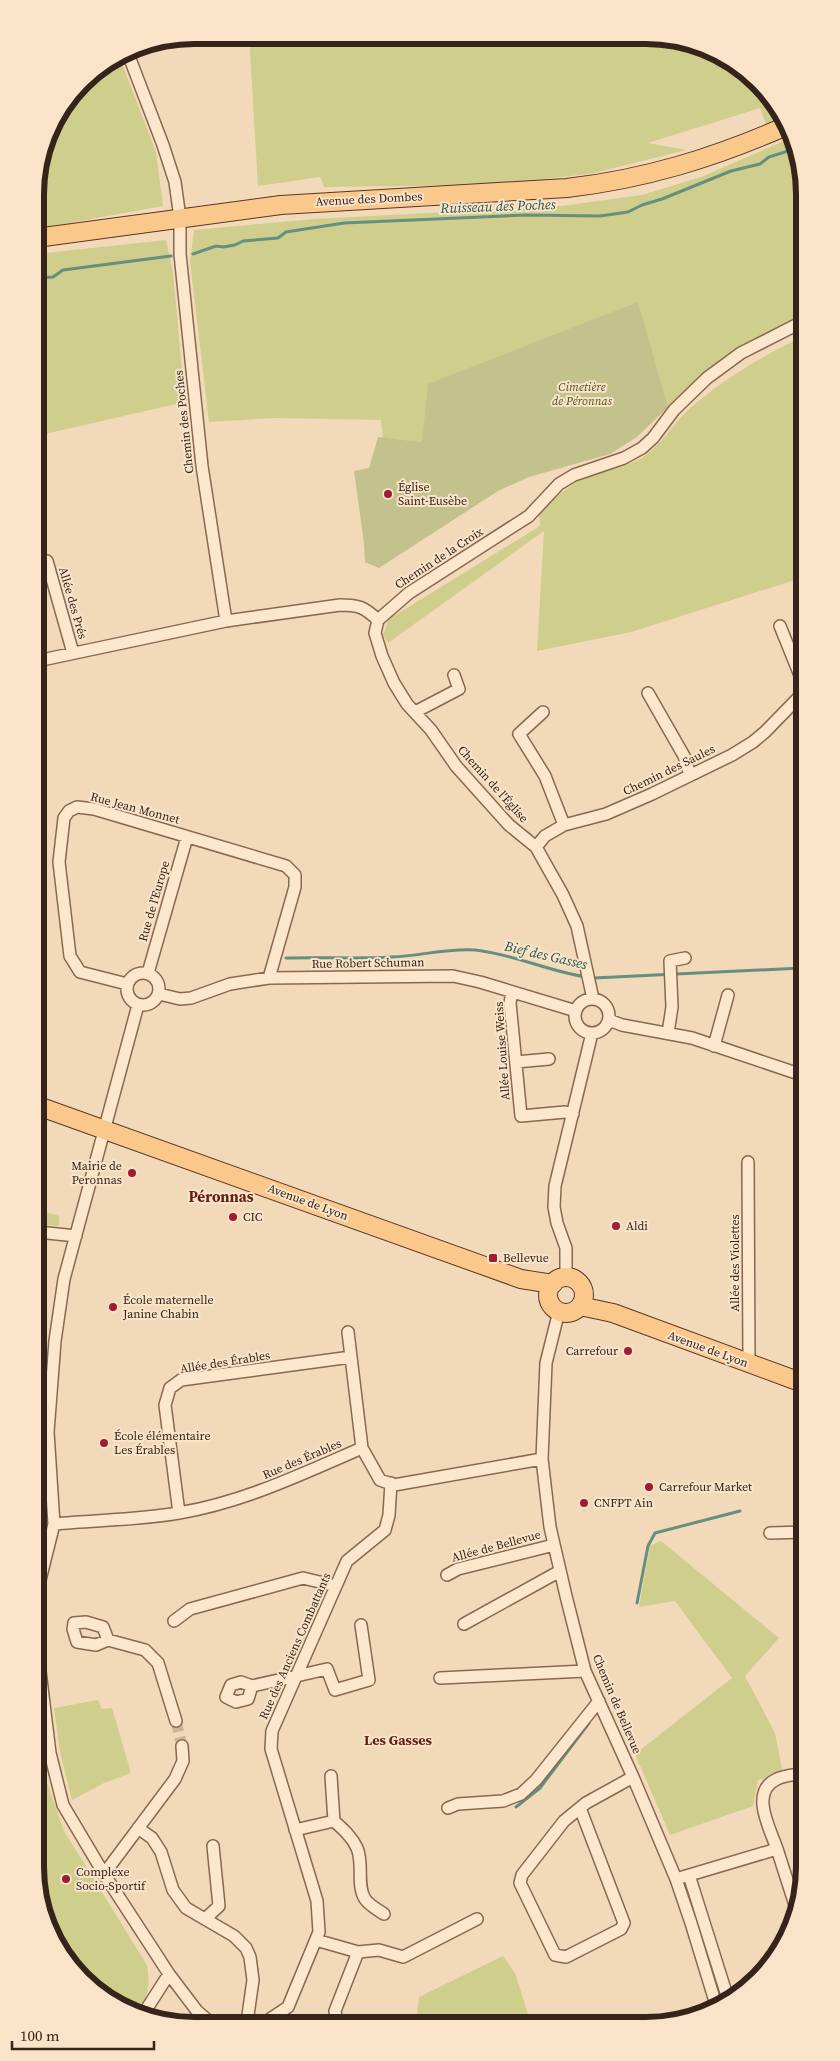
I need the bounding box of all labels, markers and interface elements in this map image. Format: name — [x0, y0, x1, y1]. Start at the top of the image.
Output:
street label: Avenue des Dombes — [315, 188, 423, 210]
water label: Ruisseau des Poches — [439, 194, 557, 218]
street label: Chemin des Poches — [171, 369, 197, 475]
park label: Cimetière de Péronnas — [552, 379, 613, 409]
place label: Église Saint-Eusèbe — [398, 479, 467, 509]
marker: Église Saint-Eusèbe — [382, 488, 394, 500]
street label: Chemin de la Croix — [392, 523, 487, 593]
street label: Allée des Prés — [55, 565, 91, 641]
street label: Chemin des Saules — [620, 741, 718, 799]
street label: Chemin de l'Église — [454, 742, 532, 826]
street label: Rue Jean Monnet — [89, 788, 181, 828]
street label: Rue de l'Europe — [135, 859, 173, 943]
water label: Bief des Gasses — [502, 936, 590, 974]
street label: Rue Robert Schuman — [311, 954, 425, 972]
street label: Allée Louise Weiss — [491, 1001, 513, 1101]
place label: Mairie de Peronnas — [71, 1158, 122, 1188]
marker: Mairie de Peronnas — [126, 1167, 138, 1179]
street label: Avenue de Lyon — [266, 1180, 350, 1224]
district label: Péronnas — [188, 1186, 254, 1207]
place label: CIC — [243, 1209, 263, 1225]
marker: CIC — [227, 1211, 239, 1223]
street label: Allée des Violettes — [727, 1214, 743, 1312]
place label: Aldi — [626, 1218, 648, 1234]
marker: Aldi — [610, 1220, 622, 1232]
place label: Bellevue — [503, 1250, 549, 1266]
marker: Bellevue — [487, 1252, 499, 1264]
place label: École maternelle Janine Chabin — [122, 1292, 214, 1322]
marker: École maternelle Janine Chabin — [107, 1301, 119, 1313]
street label: Avenue de Lyon — [666, 1327, 750, 1371]
place label: Carrefour — [566, 1343, 618, 1359]
marker: Carrefour — [622, 1345, 634, 1357]
street label: Allée des Érables — [179, 1347, 271, 1377]
place label: École élémentaire Les Érables — [114, 1428, 211, 1458]
street label: Rue des Érables — [260, 1435, 344, 1483]
marker: École élémentaire Les Érables — [98, 1437, 110, 1449]
place label: Carrefour Market — [659, 1479, 752, 1495]
marker: Carrefour Market — [643, 1481, 655, 1493]
place label: CNFPT Ain — [594, 1495, 653, 1511]
marker: CNFPT Ain — [578, 1497, 590, 1509]
street label: Allée de Bellevue — [450, 1526, 542, 1566]
street label: Rue des Anciens Combattants — [255, 1570, 335, 1722]
street label: Chemin de Bellevue — [589, 1652, 645, 1756]
district label: Les Gasses — [364, 1730, 433, 1750]
place label: Complexe Socio-Sportif — [76, 1864, 147, 1894]
marker: Complexe Socio-Sportif — [60, 1873, 72, 1885]
scale bar — [12, 2018, 155, 2050]
text: 100 m — [20, 2025, 60, 2046]

